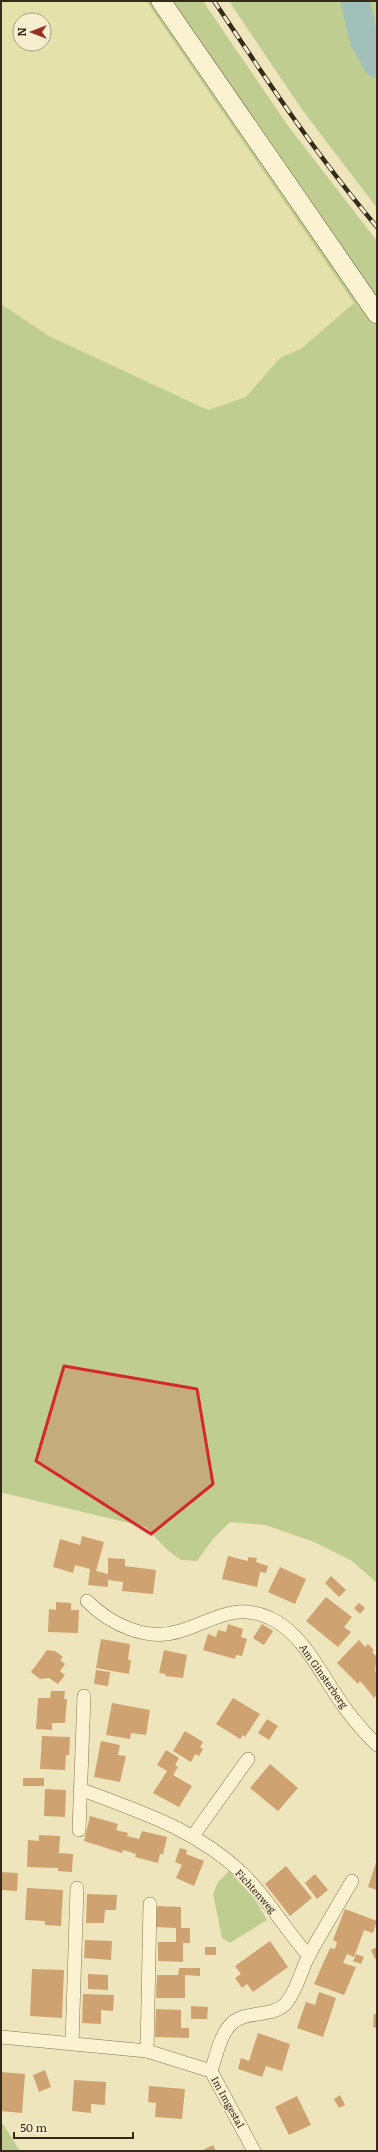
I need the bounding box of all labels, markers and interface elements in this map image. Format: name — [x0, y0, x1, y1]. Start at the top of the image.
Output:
north arrow — [12, 12, 52, 52]
text: N — [13, 27, 29, 37]
street label: Am Ginsterberg — [297, 1640, 353, 1711]
street label: Fichtenweg — [232, 1865, 281, 1917]
street label: Im Imgestal — [208, 2073, 249, 2131]
scale bar — [14, 2114, 133, 2140]
text: 50 m — [20, 2118, 47, 2136]

